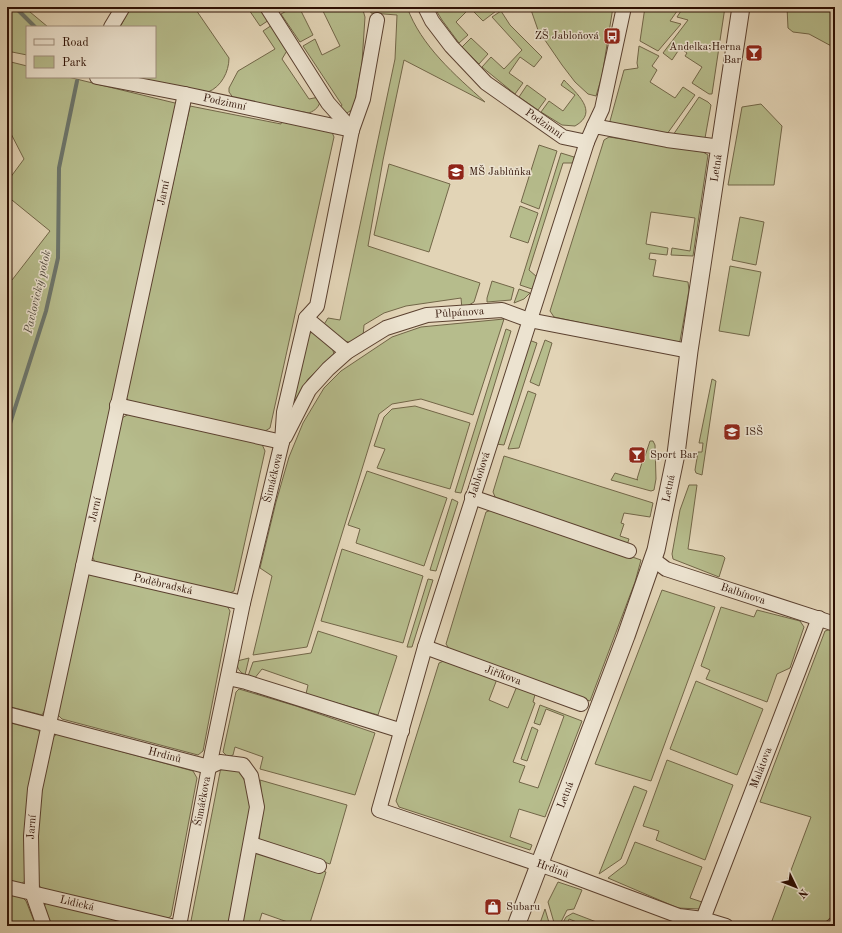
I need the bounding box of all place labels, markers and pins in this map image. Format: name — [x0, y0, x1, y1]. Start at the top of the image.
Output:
bus stop icon: ZŠ Jabloňová — [602, 26, 622, 46]
place label: ZŠ Jabloňová — [535, 28, 600, 42]
place label: Andelka;Herna Bar — [669, 42, 742, 66]
bar icon: Andelka;Herna Bar — [744, 43, 764, 63]
school or university icon: MŠ Jablůňka — [446, 162, 466, 182]
place label: MŠ Jablůňka — [469, 164, 532, 178]
school or university icon: ISŠ — [722, 422, 742, 442]
place label: ISŠ — [745, 424, 763, 438]
bar icon: Sport Bar — [627, 445, 647, 465]
place label: Sport Bar — [650, 450, 697, 461]
shop icon: Subaru — [483, 897, 503, 917]
place label: Subaru — [506, 902, 540, 913]

